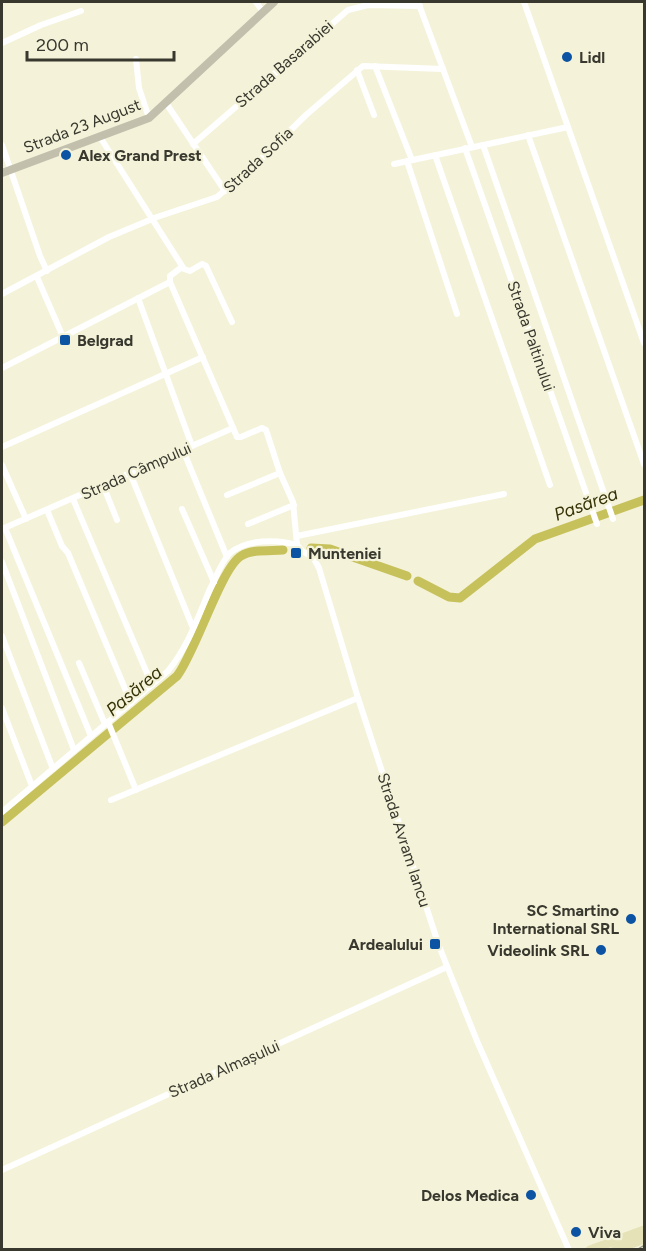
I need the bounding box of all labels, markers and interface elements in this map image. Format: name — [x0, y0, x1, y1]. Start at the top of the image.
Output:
street label: Strada Basarabiei — [231, 16, 337, 112]
scale bar — [27, 24, 174, 62]
text: 200 m — [36, 34, 89, 56]
place label: Lidl — [579, 48, 605, 67]
marker: Lidl — [560, 50, 574, 64]
street label: Strada 23 August — [21, 95, 143, 157]
street label: Strada Sofia — [219, 123, 297, 197]
place label: Alex Grand Prest — [78, 146, 202, 165]
marker: Alex Grand Prest — [59, 148, 73, 162]
street label: Strada Paltinului — [503, 278, 559, 394]
place label: Belgrad — [77, 331, 133, 350]
marker: Belgrad — [58, 333, 72, 347]
street label: Strada Câmpului — [78, 438, 194, 504]
water label: Pasărea — [551, 482, 621, 526]
place label: Munteniei — [308, 544, 381, 563]
marker: Munteniei — [289, 546, 303, 560]
water label: Pasărea — [102, 661, 167, 721]
street label: Strada Avram Iancu — [373, 770, 435, 910]
place label: SC Smartino International SRL — [493, 901, 619, 938]
marker: SC Smartino International SRL — [624, 912, 638, 926]
place label: Ardealului — [348, 935, 423, 954]
marker: Ardealului — [428, 937, 442, 951]
place label: Videolink SRL — [487, 941, 589, 960]
marker: Videolink SRL — [594, 943, 608, 957]
street label: Strada Almașului — [165, 1036, 283, 1102]
place label: Delos Medica — [421, 1186, 519, 1205]
marker: Delos Medica — [524, 1188, 538, 1202]
place label: Viva — [588, 1223, 621, 1242]
marker: Viva — [569, 1225, 583, 1239]

